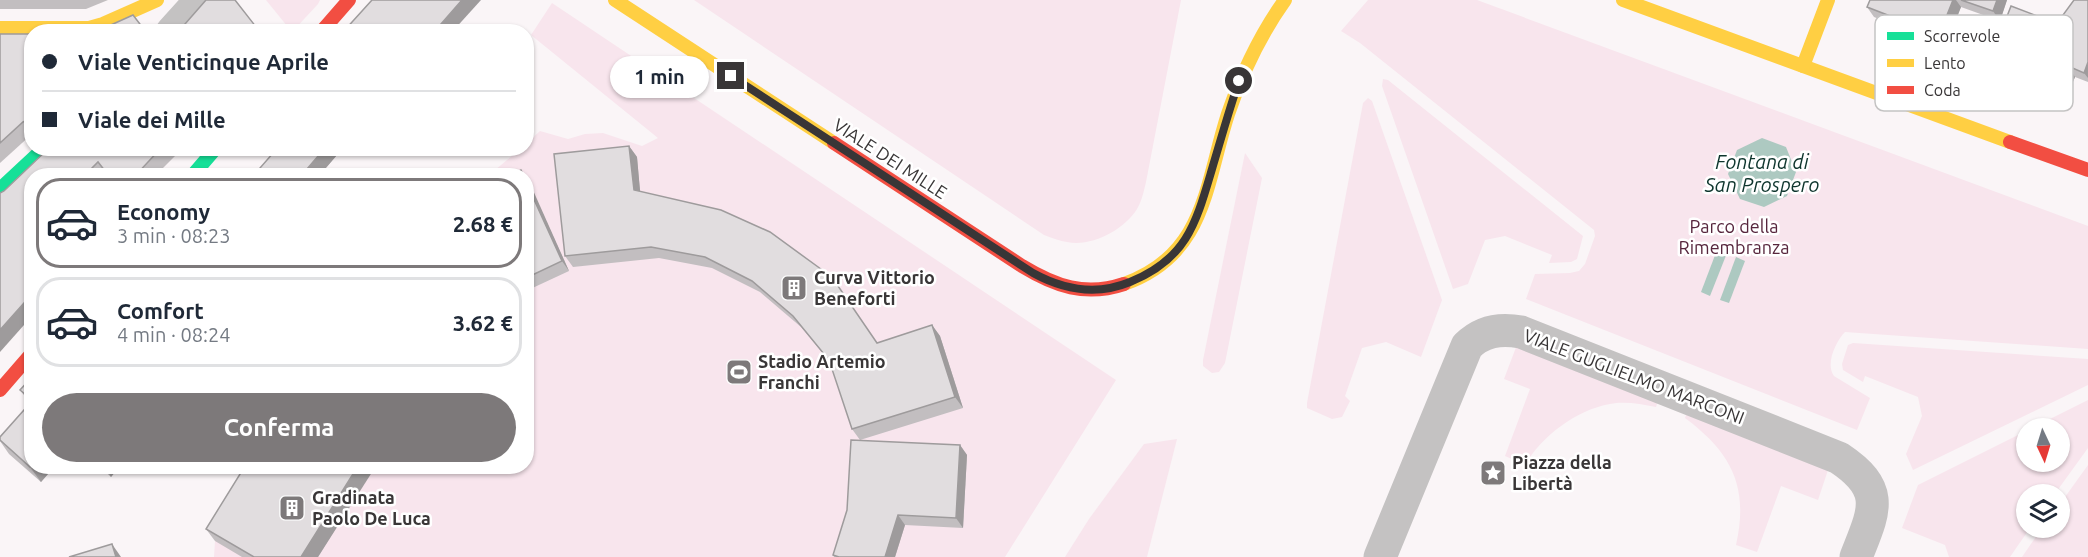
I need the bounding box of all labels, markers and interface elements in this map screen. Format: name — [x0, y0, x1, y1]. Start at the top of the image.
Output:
legend — [1875, 15, 2073, 111]
text: Scorrevole — [1924, 27, 2000, 45]
text: Viale Venticinque Aprile — [78, 49, 329, 74]
text: Lento — [1924, 54, 1966, 72]
callout: 1 min — [611, 55, 710, 97]
route end — [717, 62, 744, 89]
text: 1 min — [634, 65, 685, 88]
route start — [1225, 67, 1252, 94]
text: Coda — [1924, 81, 1961, 99]
text: Viale dei Mille — [78, 107, 226, 132]
street label: VIALE DEI MILLE — [830, 114, 951, 202]
water label: Fontana di San Prospero — [1704, 150, 1819, 196]
icon: car — [45, 196, 99, 250]
text: Economy — [117, 199, 210, 224]
text: 2.68 € — [453, 211, 513, 236]
park label: Parco della Rimembranza — [1679, 216, 1789, 257]
text: 3 min · 08:23 — [117, 224, 231, 247]
place label: Curva Vittorio Beneforti — [814, 267, 935, 308]
building icon: Curva Vittorio Beneforti — [779, 273, 809, 303]
icon: car — [45, 295, 99, 349]
text: Comfort — [117, 298, 204, 323]
text: 3.62 € — [453, 310, 513, 335]
text: 4 min · 08:24 — [117, 323, 231, 346]
street label: VIALE GUGLIELMO MARCONI — [1521, 325, 1748, 427]
place label: Stadio Artemio Franchi — [758, 351, 886, 392]
sports icon: Stadio Artemio Franchi — [724, 357, 754, 387]
button: Conferma — [42, 393, 516, 462]
north arrow — [2016, 418, 2070, 472]
map controls — [2016, 418, 2070, 538]
place label: Piazza della Libertà — [1512, 452, 1612, 493]
place icon: Piazza della Libertà — [1478, 458, 1508, 488]
button: layers — [2016, 484, 2070, 538]
place label: Gradinata Paolo De Luca — [312, 487, 431, 528]
building icon: Gradinata Paolo De Luca — [277, 493, 307, 523]

